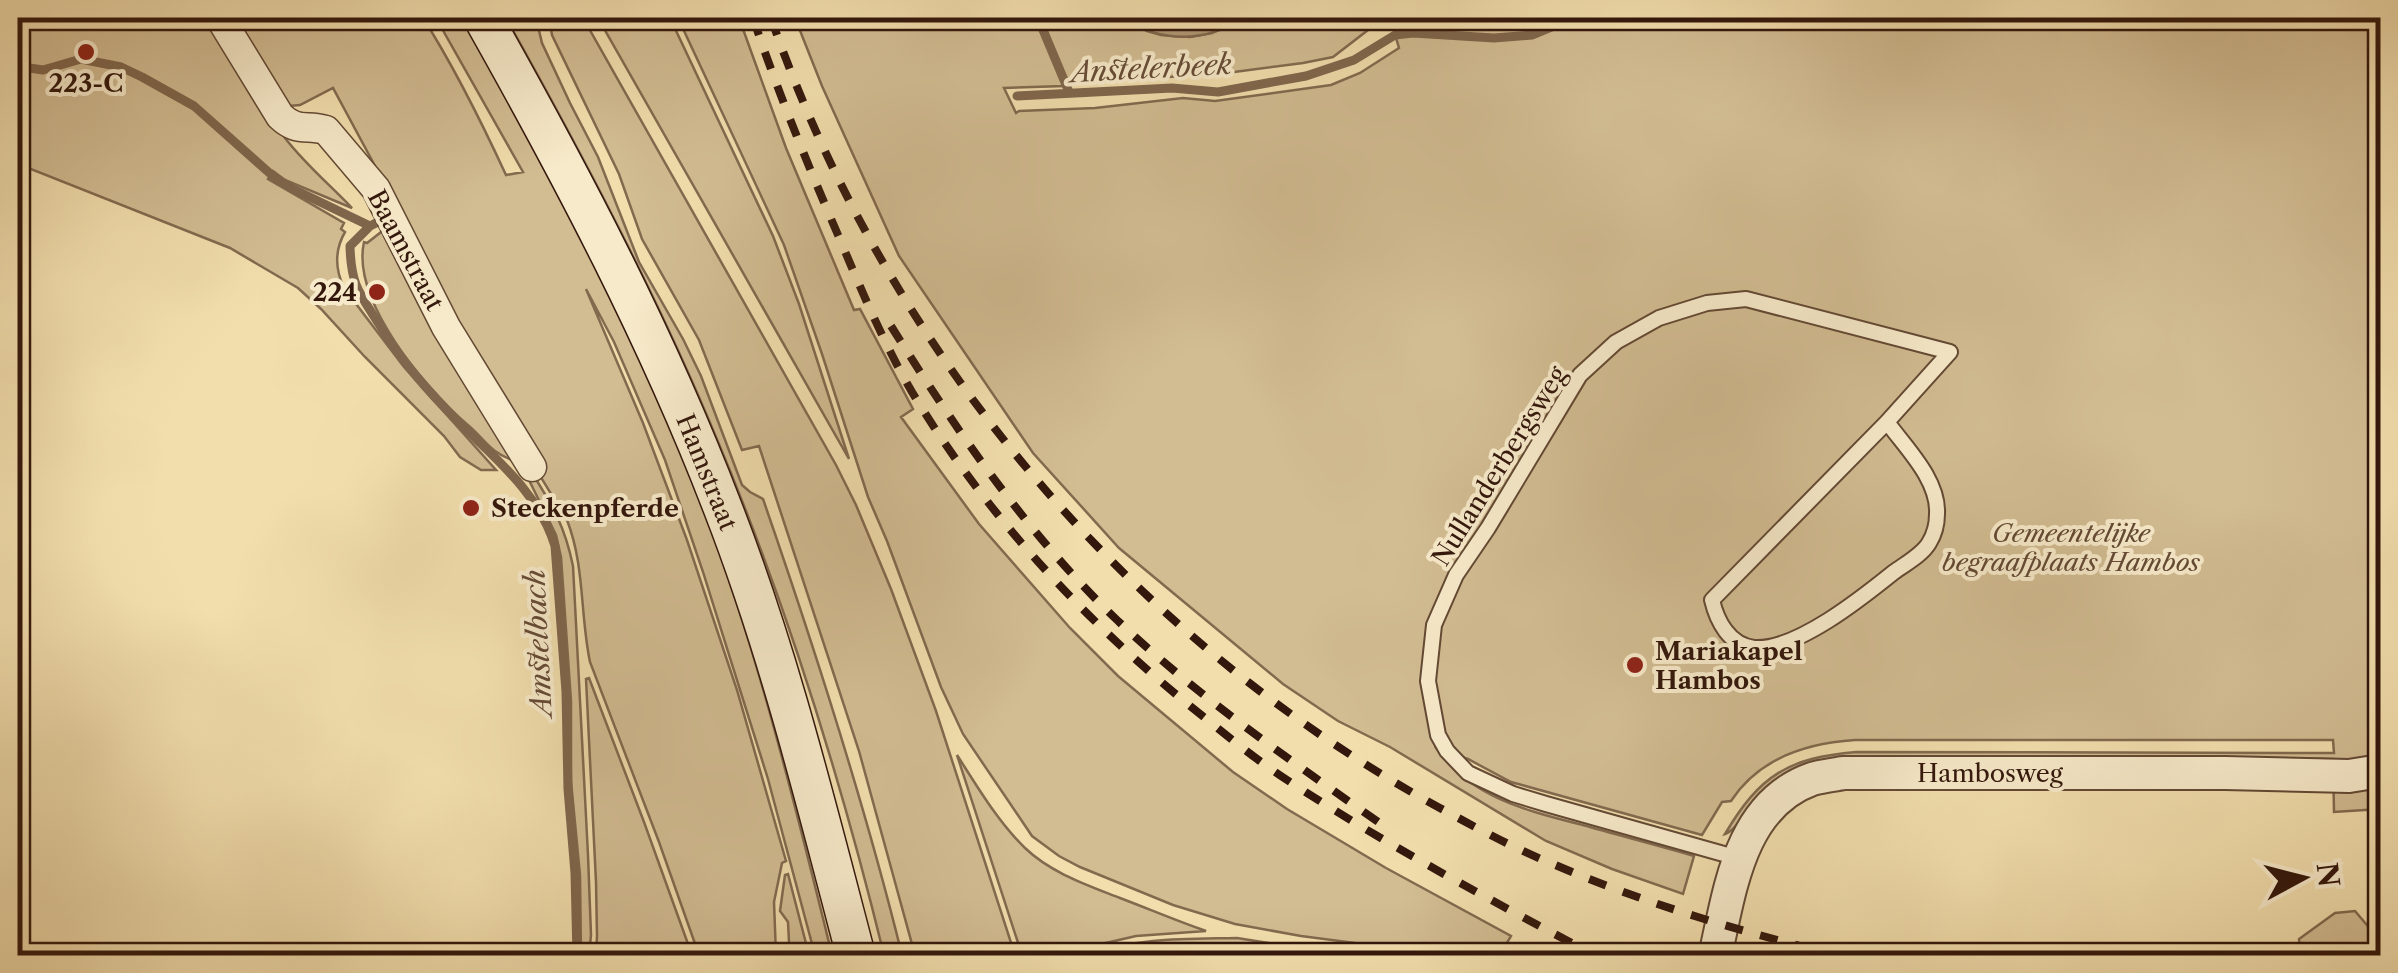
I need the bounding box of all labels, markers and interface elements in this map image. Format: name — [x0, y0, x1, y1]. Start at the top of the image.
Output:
marker: 223-C — [75, 41, 97, 63]
water label: Anstelerbeek — [1066, 47, 1233, 89]
place label: 223-C — [49, 68, 123, 99]
street label: Baamstraat — [361, 185, 450, 316]
place label: 224 — [313, 277, 357, 308]
marker: 224 — [366, 281, 388, 303]
street label: Nullanderbergsweg — [1425, 360, 1574, 572]
street label: Hamstraat — [669, 409, 744, 535]
place label: Steckenpferde — [491, 493, 679, 524]
marker: Steckenpferde — [460, 497, 482, 519]
park label: Gemeentelijke begraafplaats Hambos — [1942, 518, 2200, 578]
water label: Amstelbach — [517, 569, 559, 721]
place label: Mariakapel Hambos — [1655, 636, 1803, 696]
marker: Mariakapel Hambos — [1624, 654, 1646, 676]
street label: Hambosweg — [1917, 758, 2064, 789]
north arrow — [2253, 828, 2353, 928]
text: N — [2309, 861, 2346, 889]

